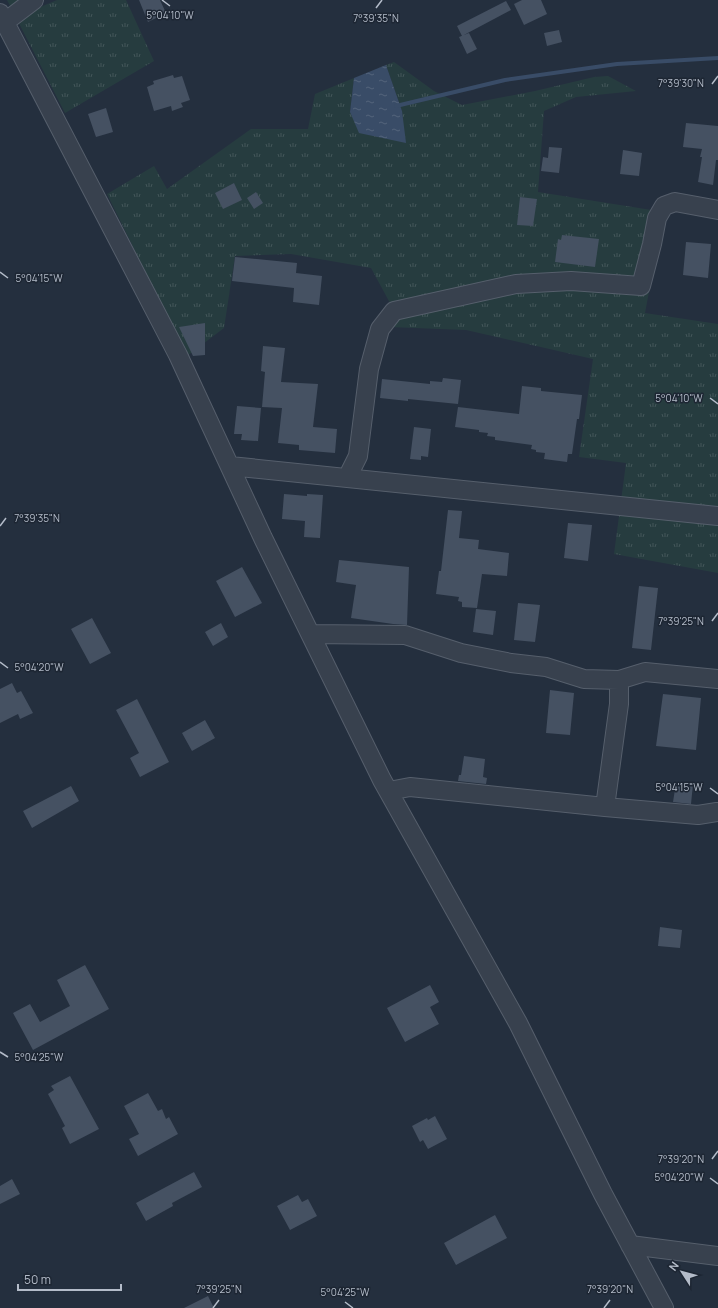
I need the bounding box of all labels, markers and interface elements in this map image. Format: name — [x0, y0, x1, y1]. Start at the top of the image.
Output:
text: 5°04'10"W — [146, 8, 194, 22]
text: 7°39'35"N — [353, 11, 399, 25]
text: 7°39'30"N — [658, 76, 704, 90]
text: 5°04'15"W — [15, 271, 63, 285]
text: 5°04'10"W — [655, 391, 703, 405]
text: 7°39'35"N — [14, 511, 60, 525]
text: 7°39'25"N — [658, 614, 704, 628]
text: 5°04'20"W — [14, 660, 64, 674]
text: 5°04'15"W — [655, 780, 703, 794]
text: 5°04'25"W — [15, 1050, 64, 1064]
text: 7°39'20"N — [658, 1152, 704, 1166]
text: 5°04'20"W — [654, 1170, 704, 1184]
north arrow — [662, 1252, 702, 1292]
text: N — [665, 1258, 682, 1273]
scale bar — [18, 1266, 121, 1292]
text: 50 m — [24, 1271, 51, 1288]
text: 7°39'25"N — [196, 1282, 242, 1296]
text: 7°39'20"N — [587, 1282, 633, 1296]
text: 5°04'25"W — [321, 1285, 370, 1299]

